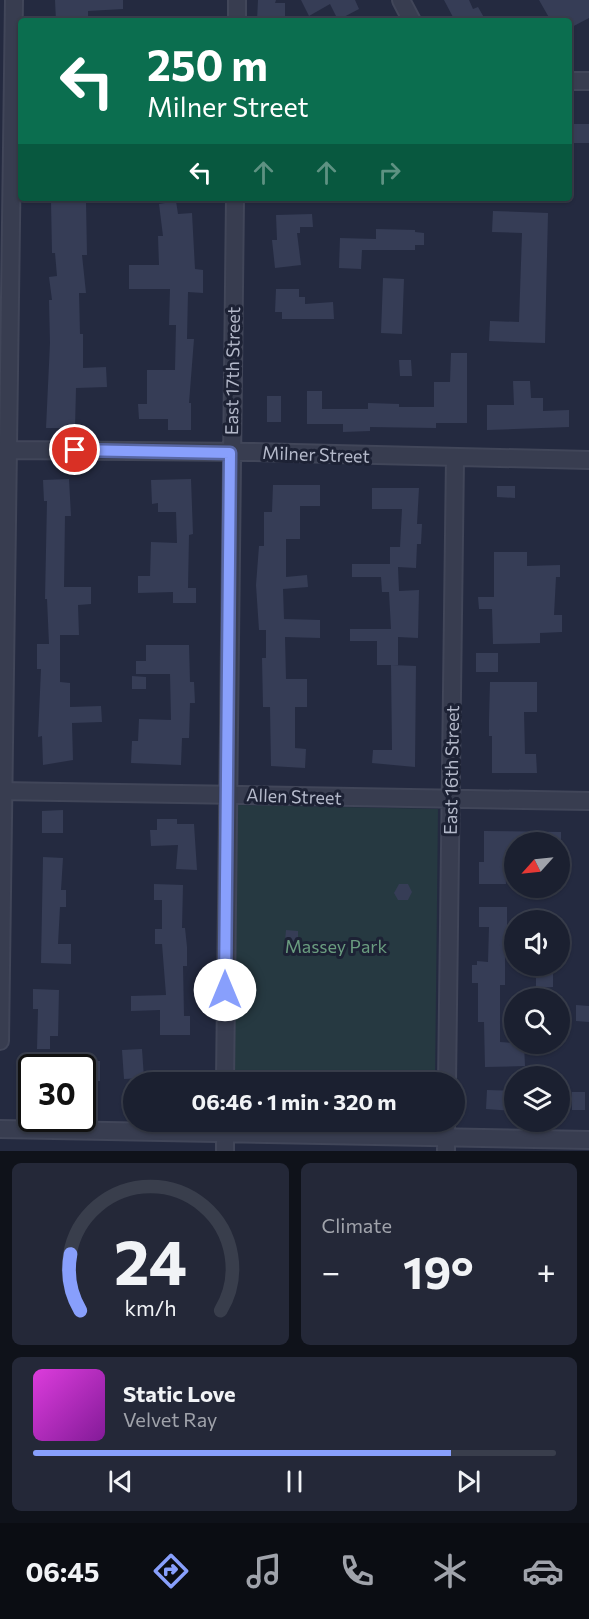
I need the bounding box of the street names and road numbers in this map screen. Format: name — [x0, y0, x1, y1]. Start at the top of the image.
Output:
street label: East 17th Street — [220, 307, 244, 435]
street label: Milner Street — [262, 441, 370, 467]
street label: East 16th Street — [439, 705, 463, 835]
street label: Allen Street — [246, 783, 342, 809]

